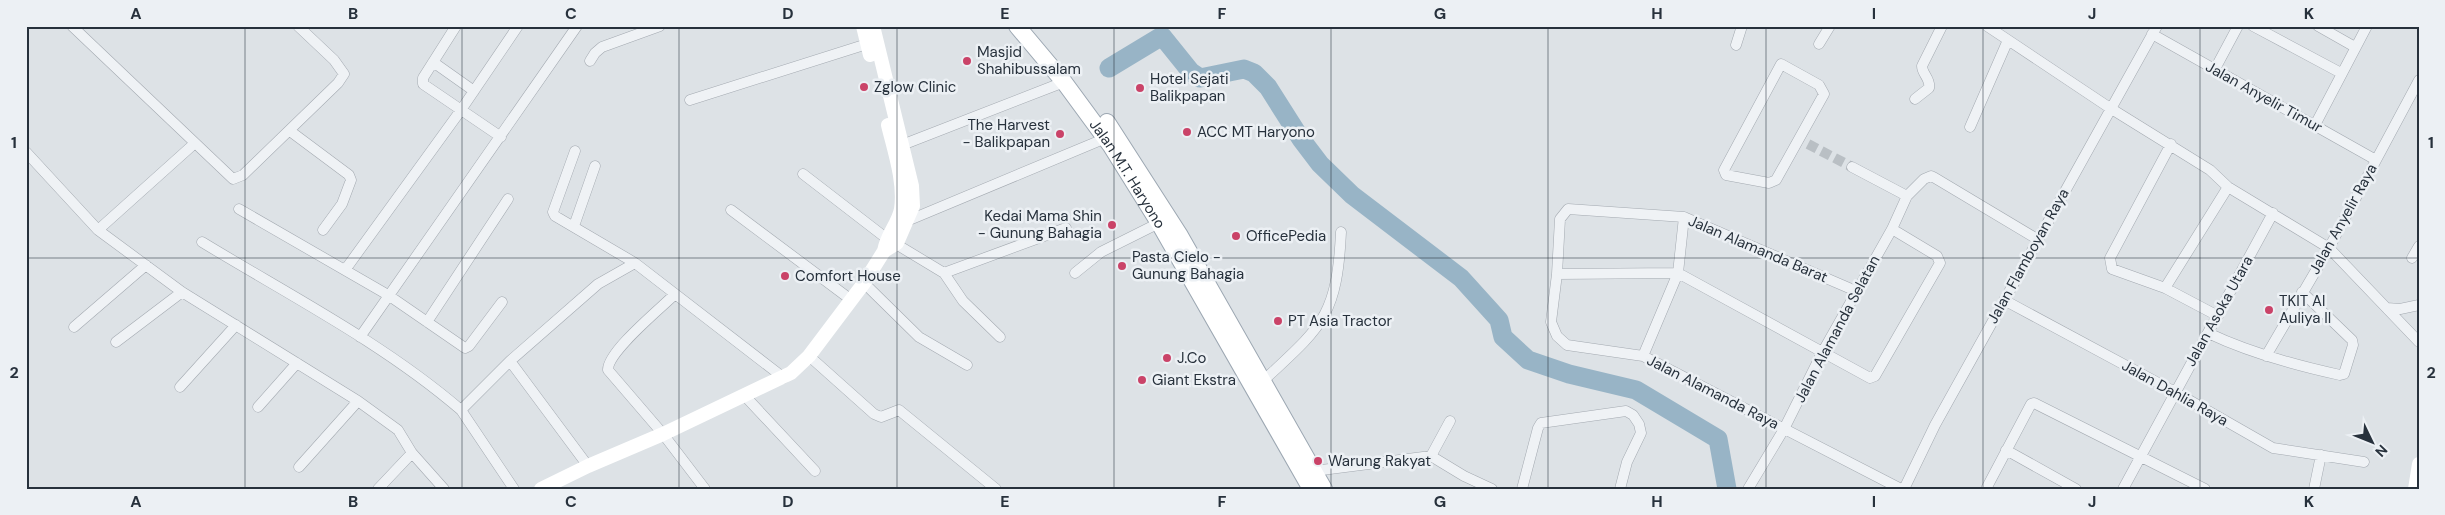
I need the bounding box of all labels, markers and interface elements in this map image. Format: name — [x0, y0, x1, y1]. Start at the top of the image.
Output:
text: A — [130, 3, 142, 24]
text: B — [348, 3, 358, 24]
text: C — [565, 3, 577, 24]
text: D — [782, 3, 794, 24]
text: E — [1000, 3, 1010, 24]
text: F — [1218, 3, 1227, 24]
text: G — [1434, 3, 1446, 24]
text: H — [1651, 3, 1663, 24]
text: I — [1872, 3, 1876, 24]
text: J — [2088, 3, 2096, 24]
text: K — [2304, 3, 2315, 24]
place label: Masjid Shahibussalam — [977, 42, 1081, 79]
marker: Masjid Shahibussalam — [961, 55, 973, 67]
street label: Jalan Anyelir Timur — [2202, 57, 2326, 138]
place label: Hotel Sejati Balikpapan — [1150, 69, 1229, 106]
place label: Zglow Clinic — [874, 77, 956, 97]
marker: Zglow Clinic — [858, 81, 870, 93]
marker: Hotel Sejati Balikpapan — [1134, 82, 1146, 94]
place label: The Harvest - Balikpapan — [962, 115, 1050, 152]
street label: Jalan M.T. Haryono — [1085, 115, 1170, 232]
place label: ACC MT Haryono — [1197, 122, 1315, 142]
marker: ACC MT Haryono — [1181, 126, 1193, 138]
marker: The Harvest - Balikpapan — [1054, 128, 1066, 140]
text: 1 — [11, 132, 17, 153]
text: 1 — [2428, 132, 2434, 153]
street label: Jalan Anyelir Raya — [2304, 160, 2382, 278]
street label: Jalan Flamboyan Raya — [1982, 185, 2074, 327]
place label: Kedai Mama Shin - Gunung Bahagia — [978, 206, 1102, 243]
street label: Jalan Alamanda Barat — [1685, 211, 1831, 287]
marker: Kedai Mama Shin - Gunung Bahagia — [1106, 219, 1118, 231]
place label: OfficePedia — [1246, 226, 1326, 246]
marker: OfficePedia — [1230, 230, 1242, 242]
place label: Pasta Cielo - Gunung Bahagia — [1132, 247, 1244, 284]
street label: Jalan Alamanda Selatan — [1790, 252, 1884, 406]
street label: Jalan Asoka Utara — [2180, 252, 2258, 370]
marker: Pasta Cielo - Gunung Bahagia — [1116, 260, 1128, 272]
place label: Comfort House — [795, 266, 901, 286]
marker: Comfort House — [779, 270, 791, 282]
place label: TKIT Al Auliya II — [2279, 291, 2331, 328]
marker: TKIT Al Auliya II — [2263, 304, 2275, 316]
place label: PT Asia Tractor — [1288, 311, 1393, 331]
marker: PT Asia Tractor — [1272, 315, 1284, 327]
place label: J.Co — [1177, 348, 1206, 368]
street label: Jalan Alamanda Raya — [1644, 350, 1782, 434]
marker: J.Co — [1161, 352, 1173, 364]
street label: Jalan Dahlia Raya — [2118, 355, 2232, 431]
text: 2 — [9, 362, 19, 383]
text: 2 — [2426, 362, 2436, 383]
place label: Giant Ekstra — [1152, 370, 1236, 390]
marker: Giant Ekstra — [1136, 374, 1148, 386]
north arrow — [2348, 418, 2398, 468]
text: N — [2371, 441, 2392, 461]
place label: Warung Rakyat — [1328, 451, 1431, 471]
marker: Warung Rakyat — [1312, 455, 1324, 467]
text: A — [130, 491, 142, 512]
text: B — [348, 491, 358, 512]
text: C — [565, 491, 577, 512]
text: D — [782, 491, 794, 512]
text: E — [1000, 491, 1010, 512]
text: F — [1218, 491, 1227, 512]
text: G — [1434, 491, 1446, 512]
text: H — [1651, 491, 1663, 512]
text: I — [1872, 491, 1876, 512]
text: J — [2088, 491, 2096, 512]
text: K — [2304, 491, 2315, 512]

